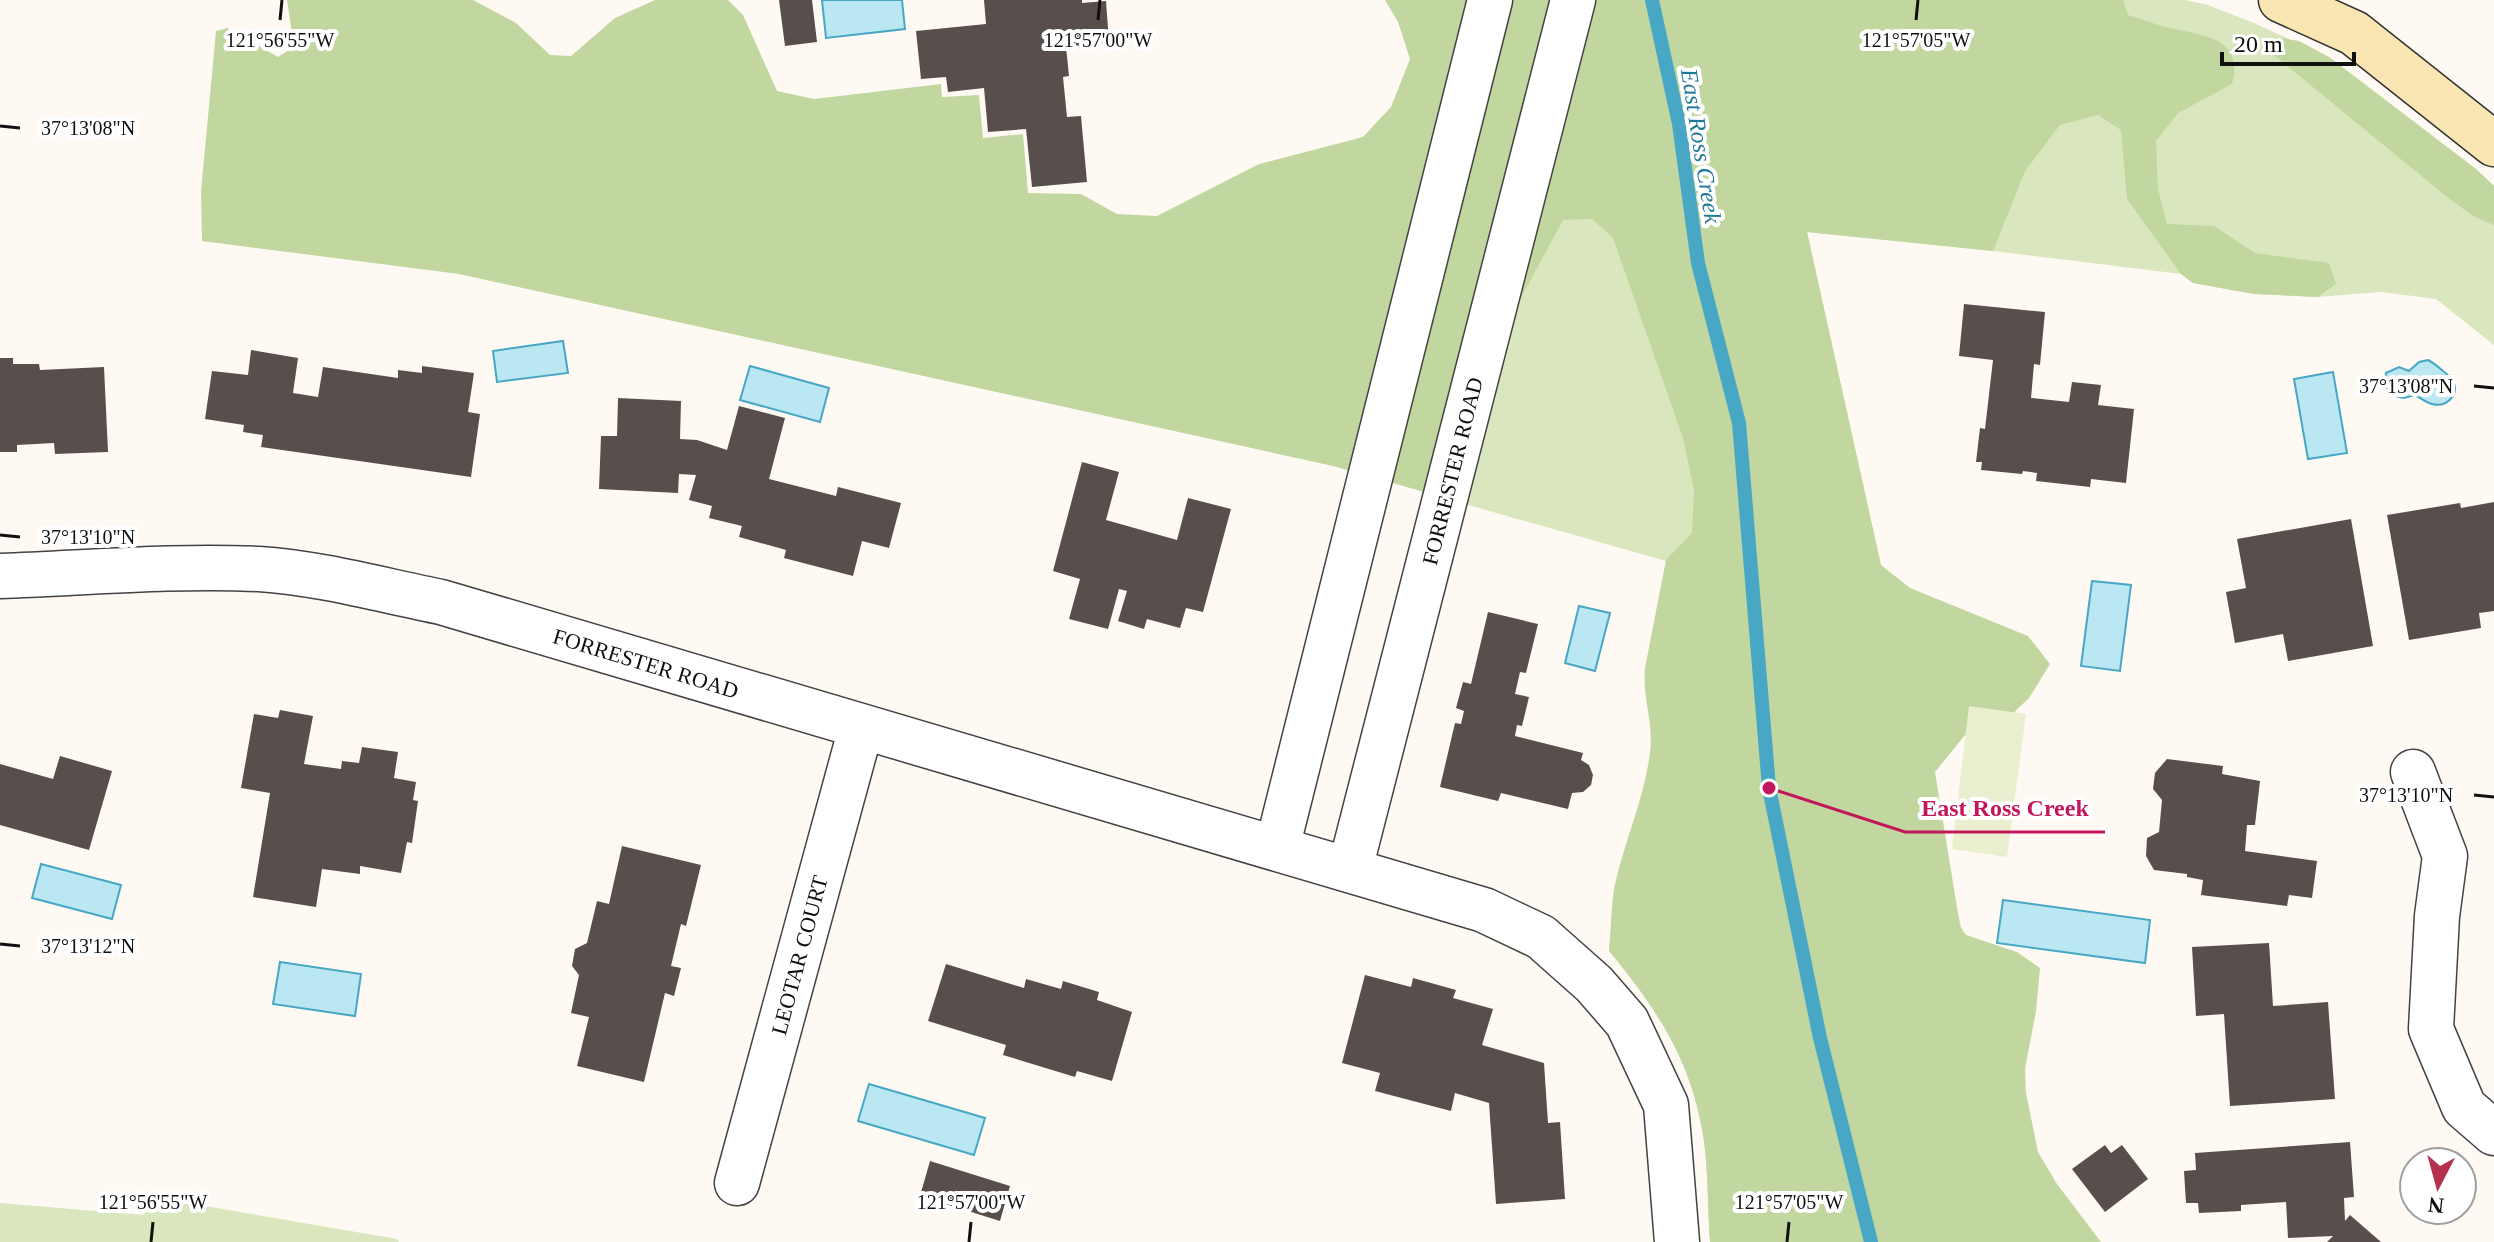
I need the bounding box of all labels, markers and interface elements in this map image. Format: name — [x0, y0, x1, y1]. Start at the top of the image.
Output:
scale bar — [2222, 16, 2354, 66]
text: 121°56'55"W — [226, 29, 334, 51]
text: 121°57'00"W — [1044, 29, 1152, 51]
text: 121°57'05"W — [1862, 29, 1970, 51]
text: 20 m — [2234, 31, 2283, 57]
water label: East Ross Creek — [1676, 66, 1726, 226]
text: 37°13'08"N — [41, 117, 135, 139]
street label: FORRESTER ROAD — [1417, 375, 1488, 568]
text: 37°13'08"N — [2359, 375, 2453, 397]
text: 37°13'10"N — [41, 526, 135, 548]
street label: FORRESTER ROAD — [550, 623, 742, 704]
callout: East Ross Creek — [1905, 784, 2105, 832]
text: 37°13'10"N — [2359, 784, 2453, 806]
text: East Ross Creek — [1921, 795, 2089, 821]
street label: LEOTAR COURT — [766, 872, 833, 1037]
text: 37°13'12"N — [41, 935, 135, 957]
north arrow — [2398, 1146, 2478, 1226]
text: 121°56'55"W — [99, 1191, 207, 1213]
text: 121°57'00"W — [917, 1191, 1025, 1213]
text: 121°57'05"W — [1735, 1191, 1843, 1213]
text: N — [2427, 1192, 2445, 1219]

